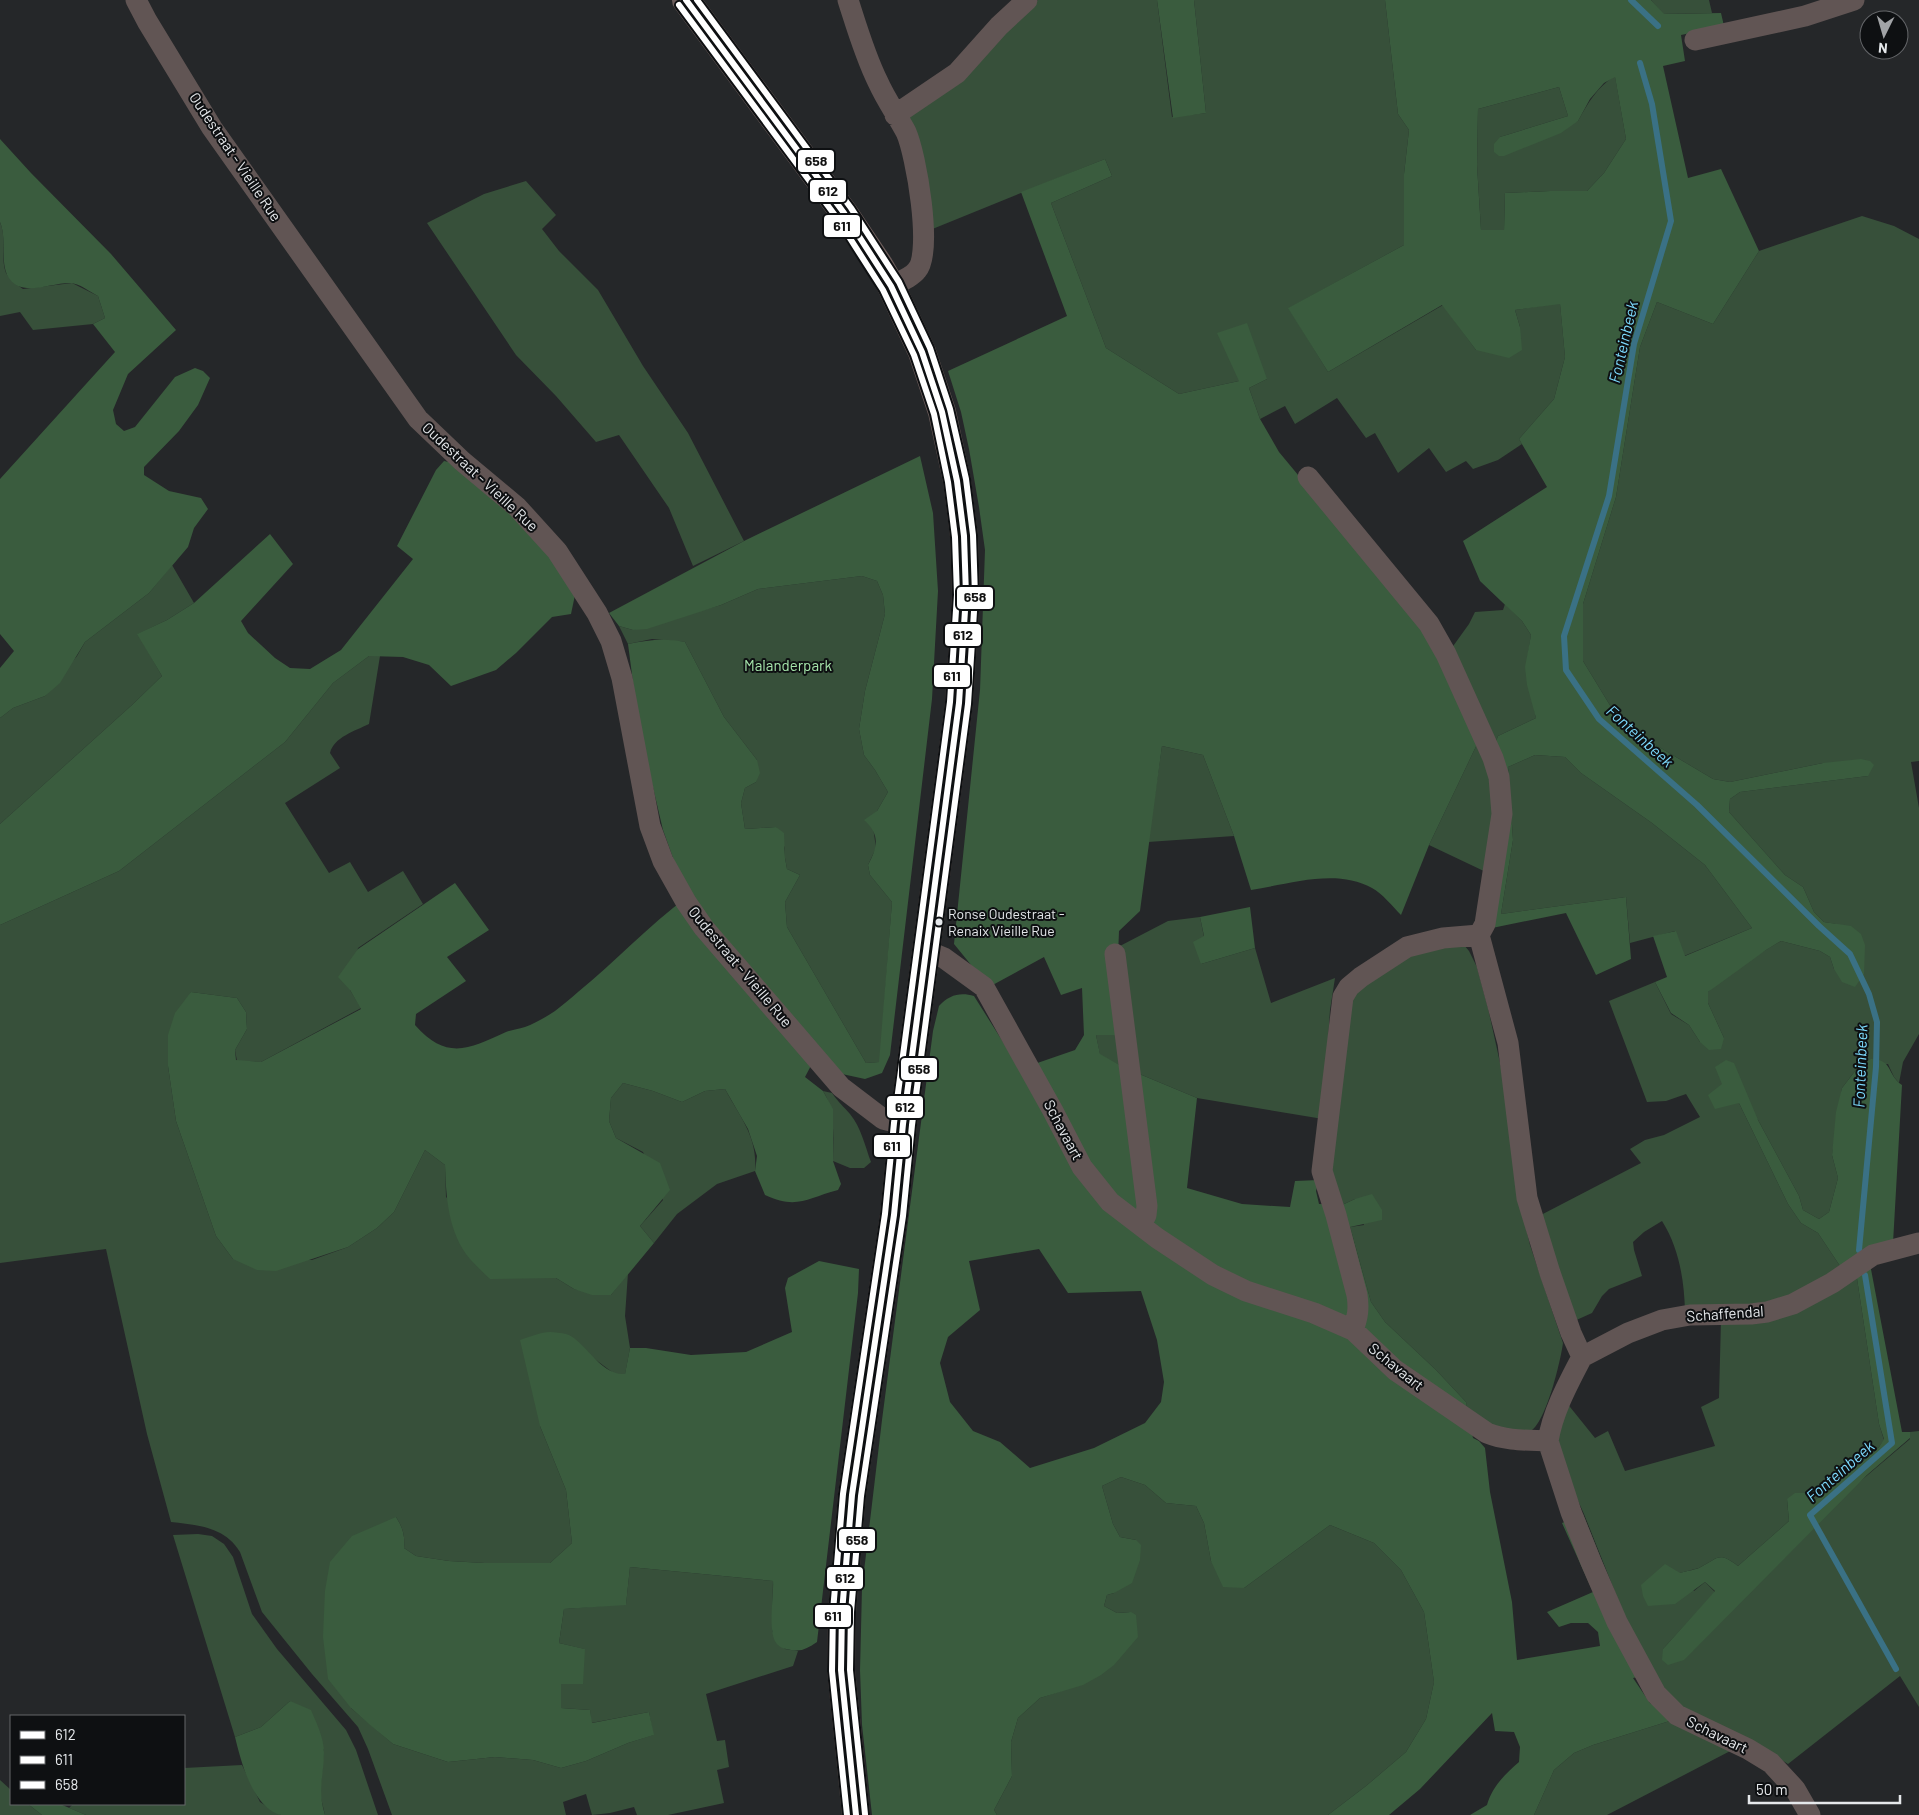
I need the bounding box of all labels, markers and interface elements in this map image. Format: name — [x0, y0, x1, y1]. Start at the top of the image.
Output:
north arrow — [1859, 10, 1909, 60]
text: N — [1877, 40, 1888, 57]
street label: Oudestraat - Vieille Rue — [186, 89, 286, 224]
line badge: 658 — [797, 149, 835, 173]
text: 658 — [805, 152, 828, 169]
line badge: 612 — [809, 179, 847, 203]
text: 612 — [818, 182, 838, 199]
line badge: 611 — [823, 214, 861, 238]
text: 611 — [833, 217, 851, 234]
water label: Fonteinbeek — [1604, 299, 1641, 385]
street label: Oudestraat - Vieille Rue — [419, 418, 542, 535]
line badge: 658 — [956, 586, 994, 610]
text: 658 — [964, 588, 987, 605]
line badge: 612 — [944, 623, 982, 647]
text: 612 — [953, 626, 973, 643]
park label: Malanderpark — [744, 656, 833, 674]
line badge: 611 — [933, 664, 971, 688]
text: 611 — [943, 667, 961, 684]
water label: Fonteinbeek — [1603, 701, 1678, 771]
street label: Oudestraat - Vieille Rue — [685, 902, 796, 1030]
place label: Ronse Oudestraat - Renaix Vieille Rue — [948, 905, 1064, 939]
marker: Ronse Oudestraat - Renaix Vieille Rue — [934, 917, 944, 927]
water label: Fonteinbeek — [1849, 1024, 1870, 1108]
line badge: 658 — [900, 1057, 938, 1081]
text: 658 — [908, 1060, 931, 1077]
line badge: 612 — [886, 1095, 924, 1119]
street label: Schavaart — [1041, 1096, 1087, 1163]
text: 612 — [895, 1098, 915, 1115]
line badge: 611 — [873, 1134, 911, 1158]
text: 611 — [883, 1137, 901, 1154]
street label: Schaffendal — [1686, 1301, 1764, 1325]
street label: Schavaart — [1365, 1339, 1428, 1394]
water label: Fonteinbeek — [1802, 1436, 1878, 1505]
line badge: 658 — [838, 1528, 876, 1552]
text: 658 — [846, 1531, 869, 1548]
line badge: 612 — [826, 1566, 864, 1590]
text: 612 — [835, 1569, 855, 1586]
line badge: 611 — [814, 1604, 852, 1628]
text: 611 — [824, 1607, 842, 1624]
street label: Schavaart — [1684, 1712, 1751, 1757]
legend — [10, 1715, 185, 1805]
text: 612 — [55, 1725, 76, 1743]
text: 611 — [55, 1750, 73, 1768]
scale bar — [1749, 1772, 1900, 1804]
text: 658 — [55, 1775, 78, 1793]
text: 50 m — [1756, 1780, 1788, 1798]

